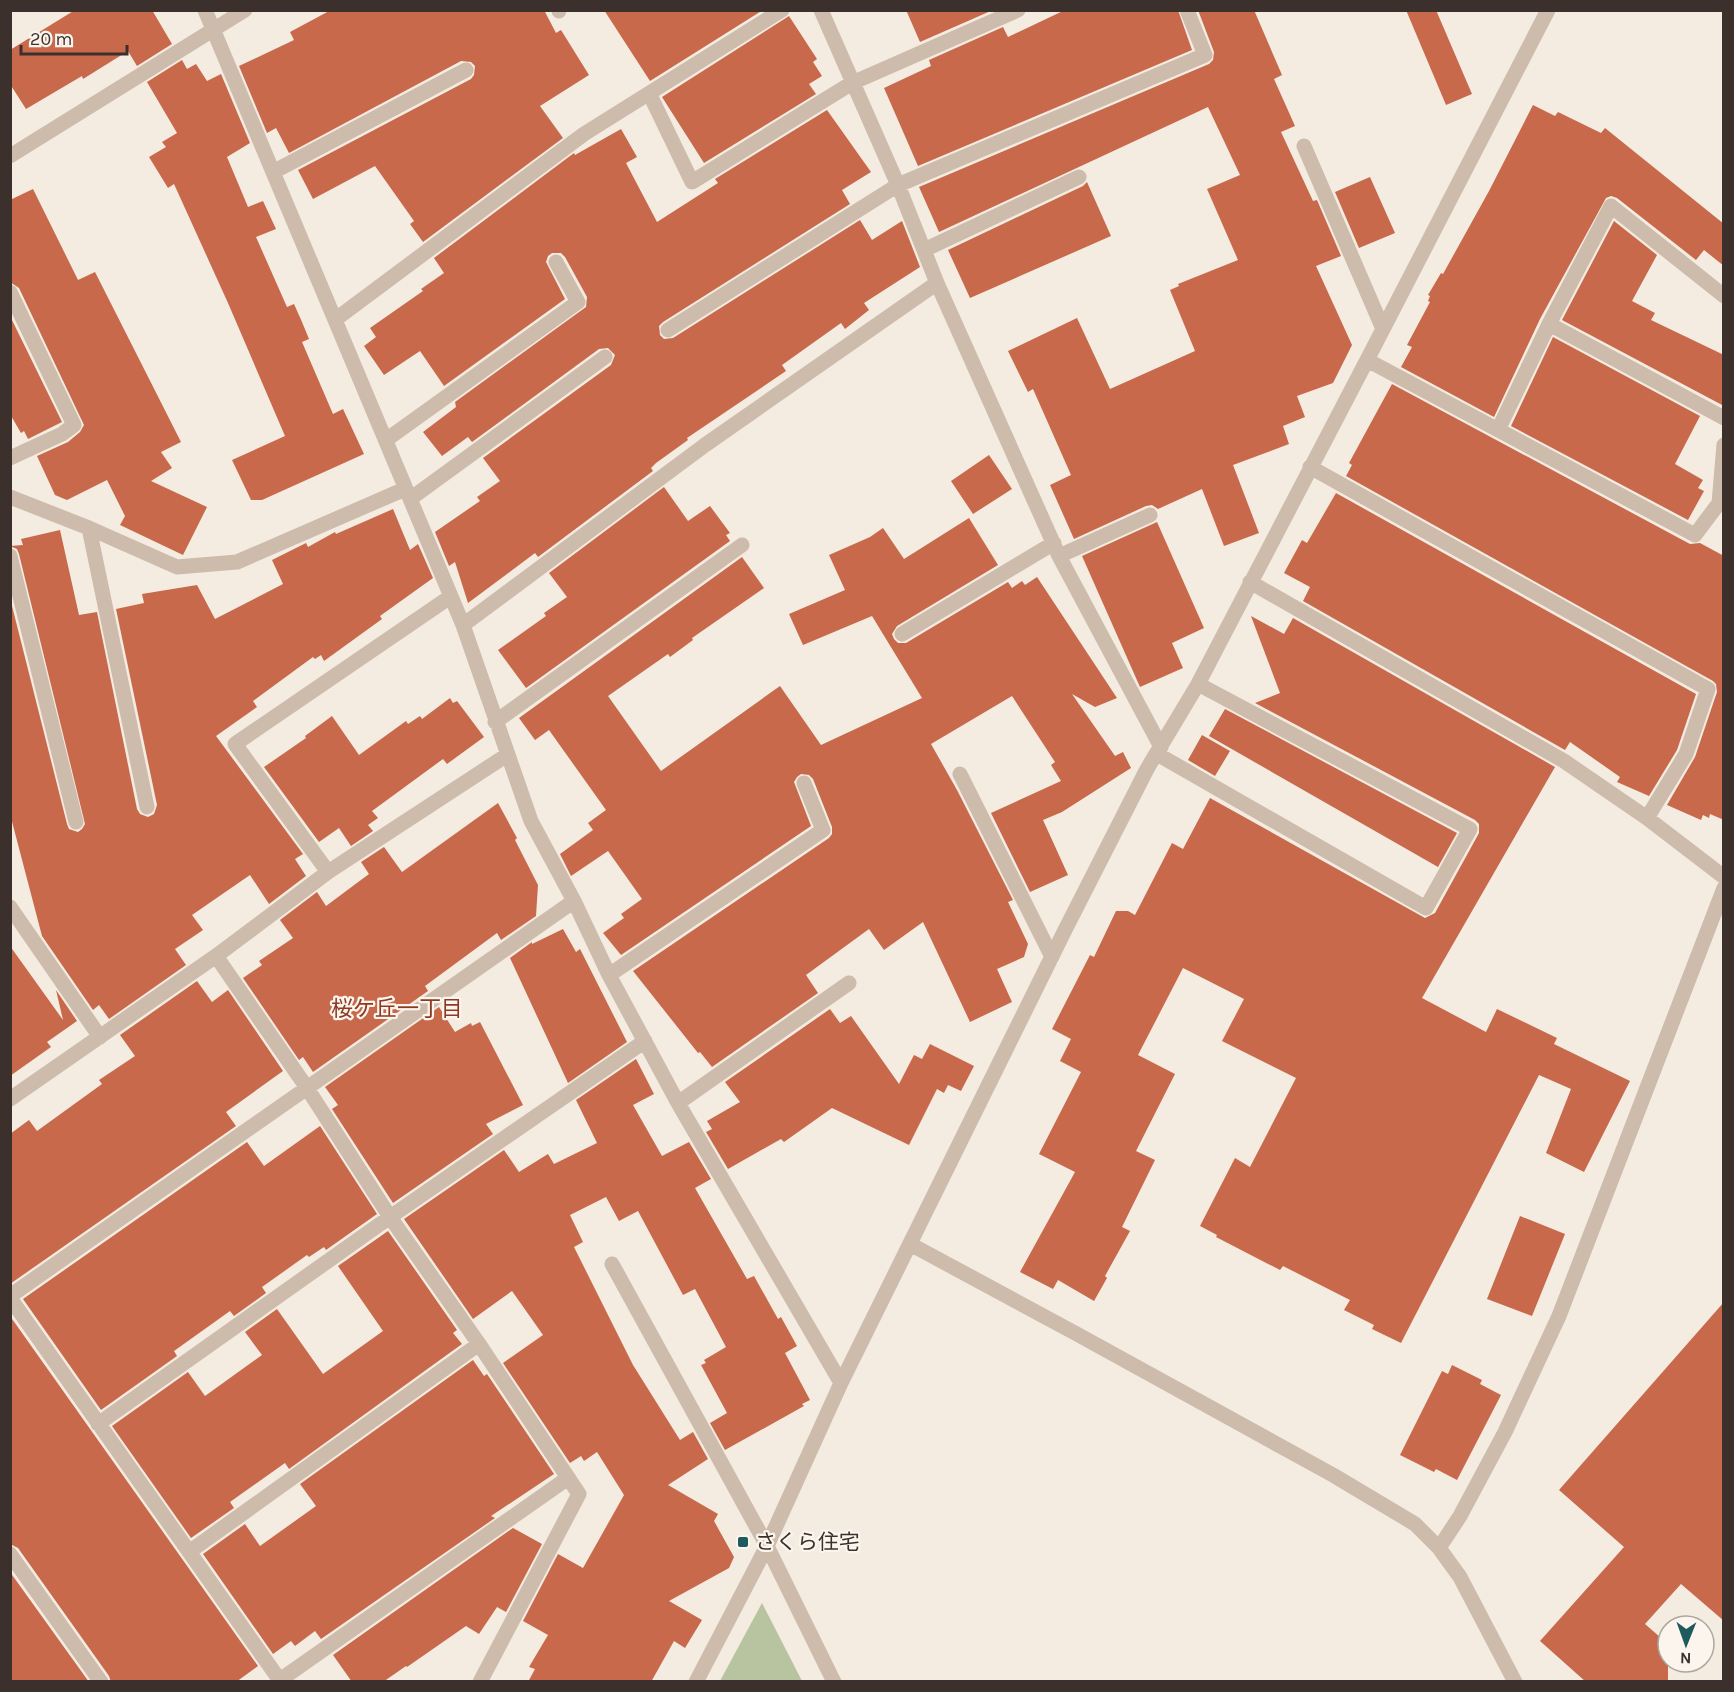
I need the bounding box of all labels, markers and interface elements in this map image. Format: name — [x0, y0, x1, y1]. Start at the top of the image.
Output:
scale bar — [21, 18, 128, 56]
text: 20 m — [30, 28, 72, 50]
district label: 桜ケ丘一丁目 — [331, 996, 463, 1022]
place label: さくら住宅 — [755, 1530, 860, 1554]
marker: さくら住宅 — [736, 1535, 750, 1549]
north arrow — [1656, 1614, 1716, 1674]
text: N — [1680, 1649, 1692, 1668]

